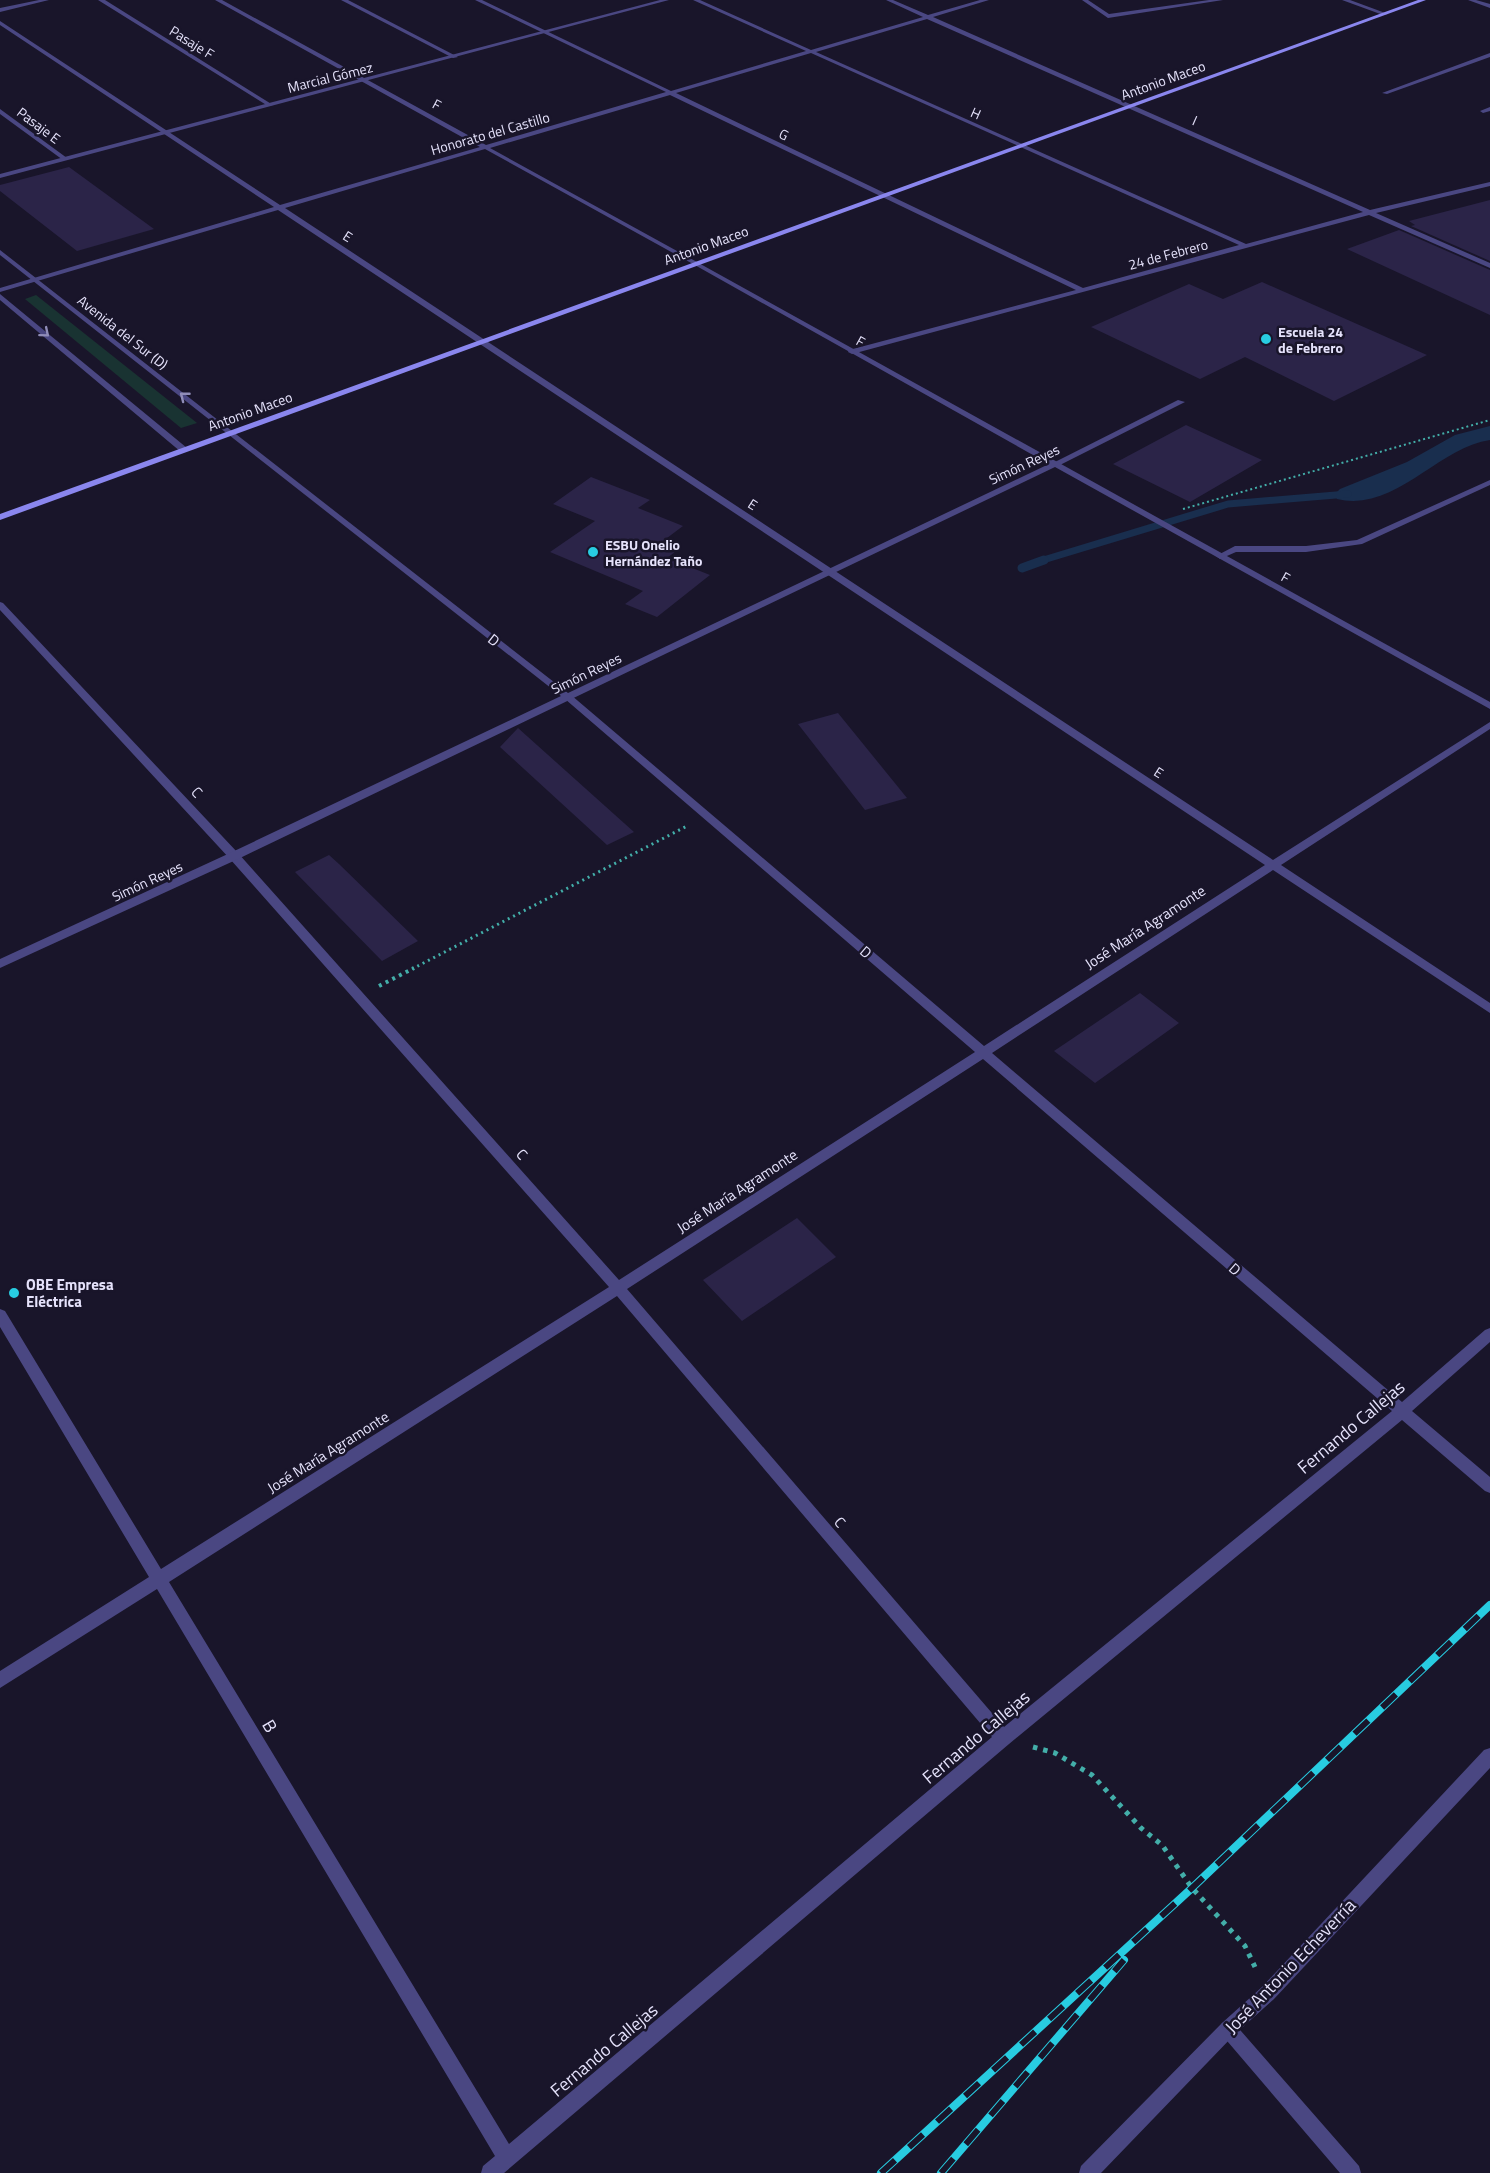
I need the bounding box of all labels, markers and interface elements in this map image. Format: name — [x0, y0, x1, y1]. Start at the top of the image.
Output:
street label: Pasaje F — [166, 20, 218, 64]
street label: Antonio Maceo — [1118, 55, 1208, 105]
street label: Marcial Gómez — [285, 56, 375, 98]
street label: F — [429, 93, 445, 115]
street label: H — [967, 101, 985, 125]
street label: Pasaje E — [13, 102, 65, 149]
street label: Honorato del Castillo — [428, 106, 552, 160]
street label: I — [1189, 110, 1201, 130]
street label: G — [776, 123, 792, 145]
street label: Antonio Maceo — [661, 220, 751, 270]
street label: E — [339, 225, 357, 247]
street label: 24 de Febrero — [1126, 233, 1210, 275]
street label: Avenida del Sur (D) — [73, 290, 173, 374]
place label: Escuela 24 de Febrero — [1278, 321, 1343, 358]
one-way arrow — [38, 326, 49, 337]
street label: F — [853, 330, 869, 352]
marker: Escuela 24 de Febrero — [1259, 332, 1273, 346]
street label: Antonio Maceo — [205, 386, 295, 436]
one-way arrow — [180, 393, 191, 404]
street label: Simón Reyes — [985, 438, 1063, 490]
street label: E — [744, 493, 762, 515]
place label: ESBU Onelio Hernández Taño — [605, 534, 702, 571]
marker: ESBU Onelio Hernández Taño — [586, 545, 600, 559]
street label: F — [1278, 566, 1294, 588]
street label: D — [483, 628, 505, 652]
street label: Simón Reyes — [547, 647, 625, 699]
street label: E — [1150, 761, 1168, 783]
street label: C — [186, 781, 208, 803]
street label: Simón Reyes — [108, 855, 186, 907]
street label: José María Agramonte — [1080, 879, 1210, 975]
street label: D — [855, 940, 877, 964]
street label: C — [511, 1143, 533, 1165]
street label: José María Agramonte — [672, 1143, 802, 1239]
street label: D — [1224, 1257, 1246, 1281]
place label: OBE Empresa Eléctrica — [26, 1273, 114, 1313]
marker: OBE Empresa Eléctrica — [7, 1286, 21, 1300]
street label: Fernando Callejas — [1291, 1374, 1411, 1480]
street label: José María Agramonte — [263, 1405, 393, 1499]
street label: C — [829, 1511, 851, 1533]
street label: Fernando Callejas — [916, 1684, 1036, 1790]
street label: B — [256, 1714, 284, 1738]
street label: José Antonio Echeverría — [1218, 1892, 1362, 2040]
street label: Fernando Callejas — [544, 1997, 664, 2103]

